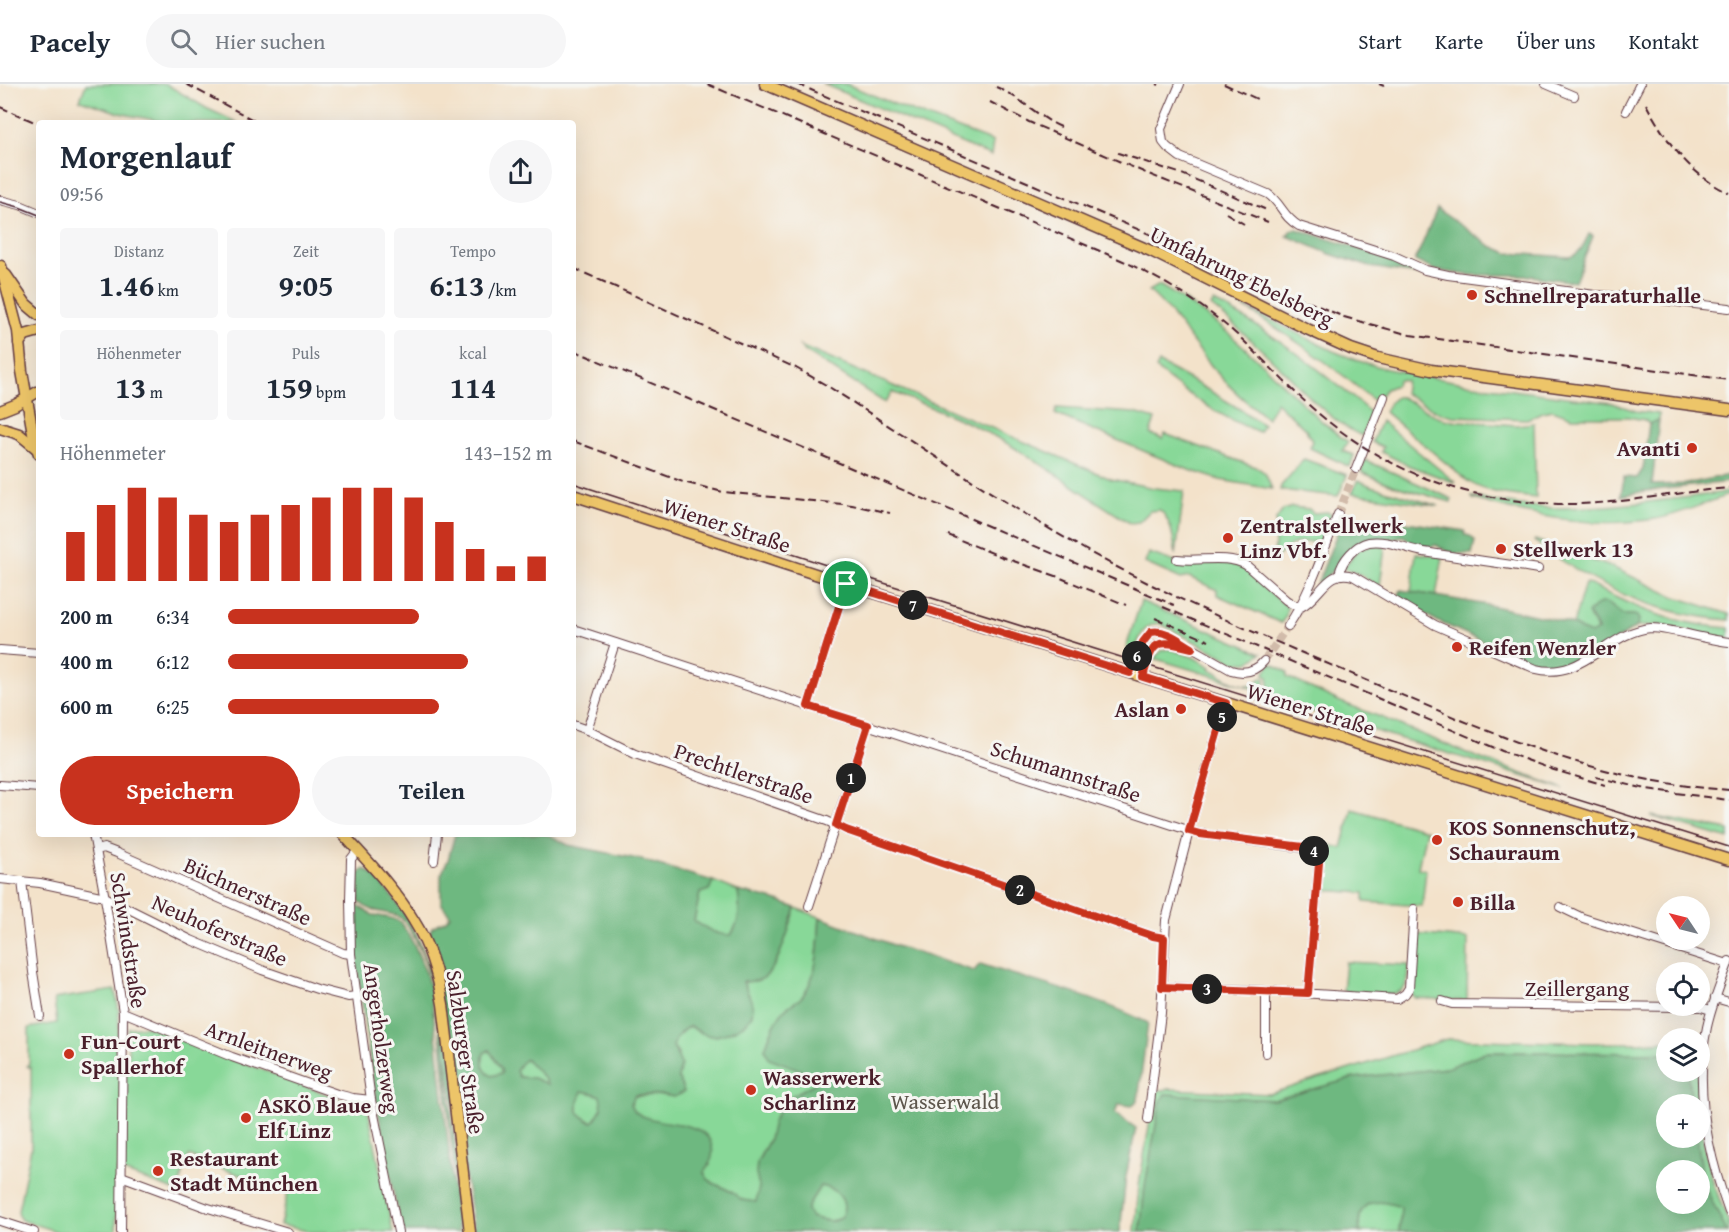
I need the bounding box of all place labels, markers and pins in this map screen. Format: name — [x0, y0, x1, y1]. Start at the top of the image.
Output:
place label: Schnellreparaturhalle — [1484, 279, 1701, 311]
marker: Schnellreparaturhalle — [1465, 288, 1479, 302]
place label: Avanti — [1617, 432, 1680, 464]
marker: Avanti — [1685, 441, 1699, 455]
place label: Zentralstellwerk Linz Vbf. — [1240, 509, 1404, 566]
marker: Zentralstellwerk Linz Vbf. — [1221, 531, 1235, 545]
place label: Stellwerk 13 — [1513, 533, 1634, 565]
marker: Stellwerk 13 — [1494, 542, 1508, 556]
pin — [820, 558, 871, 609]
pin: 7 — [898, 590, 928, 620]
place label: Reifen Wenzler — [1469, 631, 1616, 663]
marker: Reifen Wenzler — [1450, 640, 1464, 654]
pin: 6 — [1122, 641, 1152, 671]
place label: Aslan — [1114, 693, 1169, 725]
marker: Aslan — [1174, 702, 1188, 716]
pin: 5 — [1207, 702, 1237, 732]
pin: 1 — [836, 763, 866, 793]
place label: KOS Sonnenschutz, Schauraum — [1449, 811, 1635, 868]
marker: KOS Sonnenschutz, Schauraum — [1430, 833, 1444, 847]
pin: 4 — [1299, 836, 1329, 866]
pin: 2 — [1005, 875, 1035, 905]
place label: Billa — [1470, 886, 1516, 918]
marker: Billa — [1451, 895, 1465, 909]
pin: 3 — [1192, 974, 1222, 1004]
place label: Fun-Court Spallerhof — [81, 1025, 186, 1082]
marker: Fun-Court Spallerhof — [62, 1047, 76, 1061]
place label: Wasserwerk Scharlinz — [763, 1061, 881, 1118]
marker: Wasserwerk Scharlinz — [744, 1083, 758, 1097]
place label: ASKÖ Blaue Elf Linz — [258, 1089, 372, 1146]
marker: ASKÖ Blaue Elf Linz — [239, 1111, 253, 1125]
place label: Restaurant Stadt München — [170, 1142, 318, 1199]
marker: Restaurant Stadt München — [151, 1164, 165, 1178]

